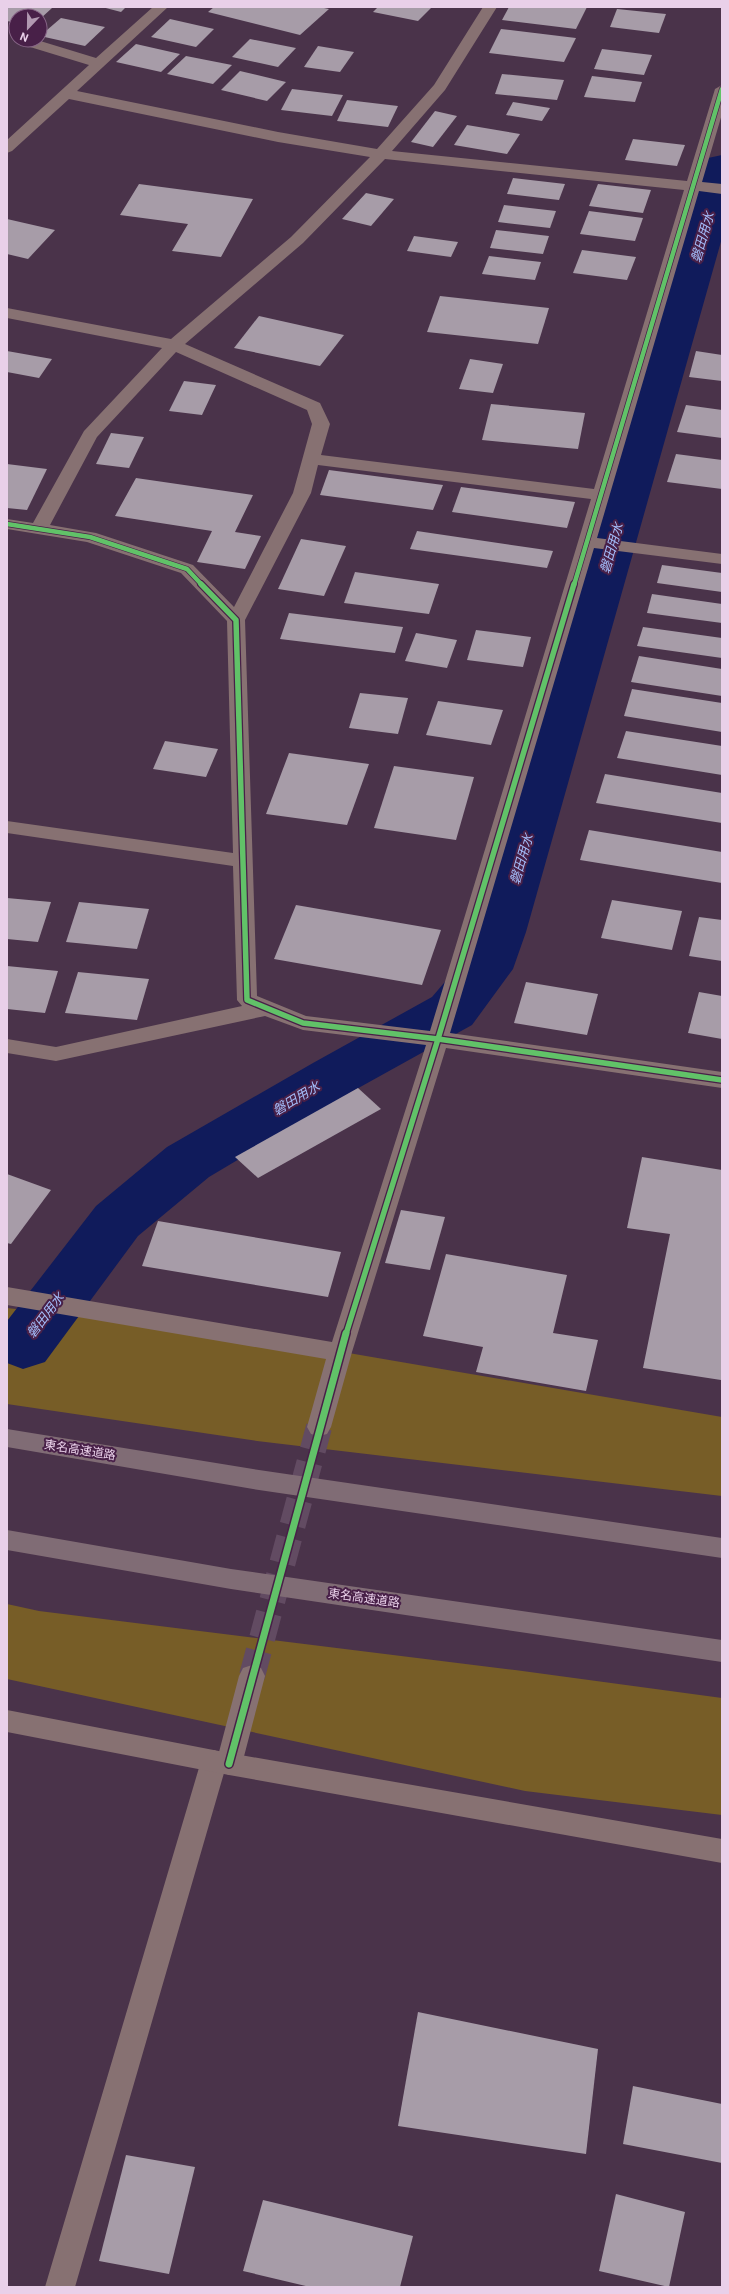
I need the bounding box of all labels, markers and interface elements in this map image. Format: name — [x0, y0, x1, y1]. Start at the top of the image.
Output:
north arrow — [8, 8, 48, 48]
text: N — [18, 29, 30, 44]
water label: 磐田用水 — [688, 208, 717, 264]
water label: 磐田用水 — [597, 519, 626, 575]
water label: 磐田用水 — [507, 830, 536, 886]
water label: 磐田用水 — [270, 1078, 324, 1118]
water label: 磐田用水 — [24, 1288, 68, 1341]
street label: 東名高速道路 — [43, 1437, 117, 1463]
street label: 東名高速道路 — [327, 1586, 401, 1610]

